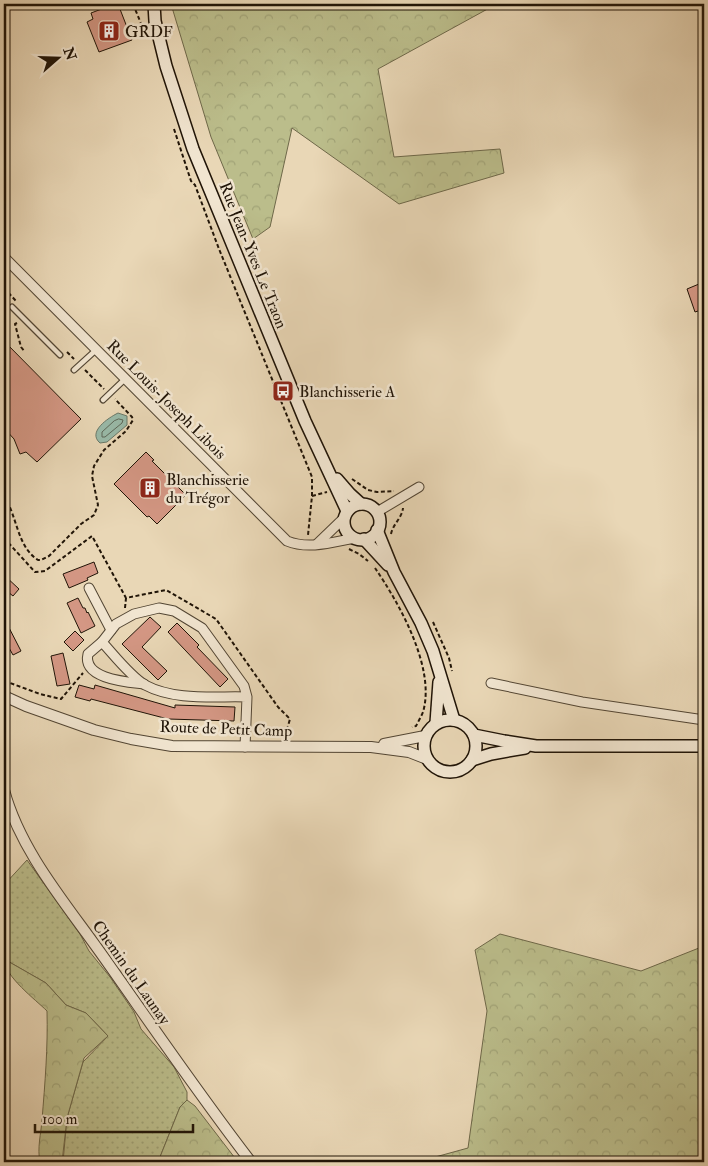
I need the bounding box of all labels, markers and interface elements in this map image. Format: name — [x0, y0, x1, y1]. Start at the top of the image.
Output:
building icon: GRDF — [97, 19, 121, 43]
place label: GRDF — [125, 22, 173, 42]
north arrow — [32, 32, 82, 82]
text: N — [59, 44, 80, 63]
street label: Rue Jean-Yves Le Traon — [214, 179, 292, 332]
street label: Rue Louis-Joseph Libois — [102, 336, 230, 464]
bus stop icon: Blanchisserie A — [271, 379, 295, 403]
place label: Blanchisserie A — [299, 382, 395, 402]
place label: Blanchisserie du Trégor — [166, 470, 249, 508]
building icon: Blanchisserie du Trégor — [138, 476, 162, 500]
street label: Route de Petit Camp — [159, 717, 293, 742]
street label: Chemin du Launay — [88, 917, 175, 1029]
scale bar — [35, 1101, 192, 1133]
text: 100 m — [42, 1110, 78, 1129]

